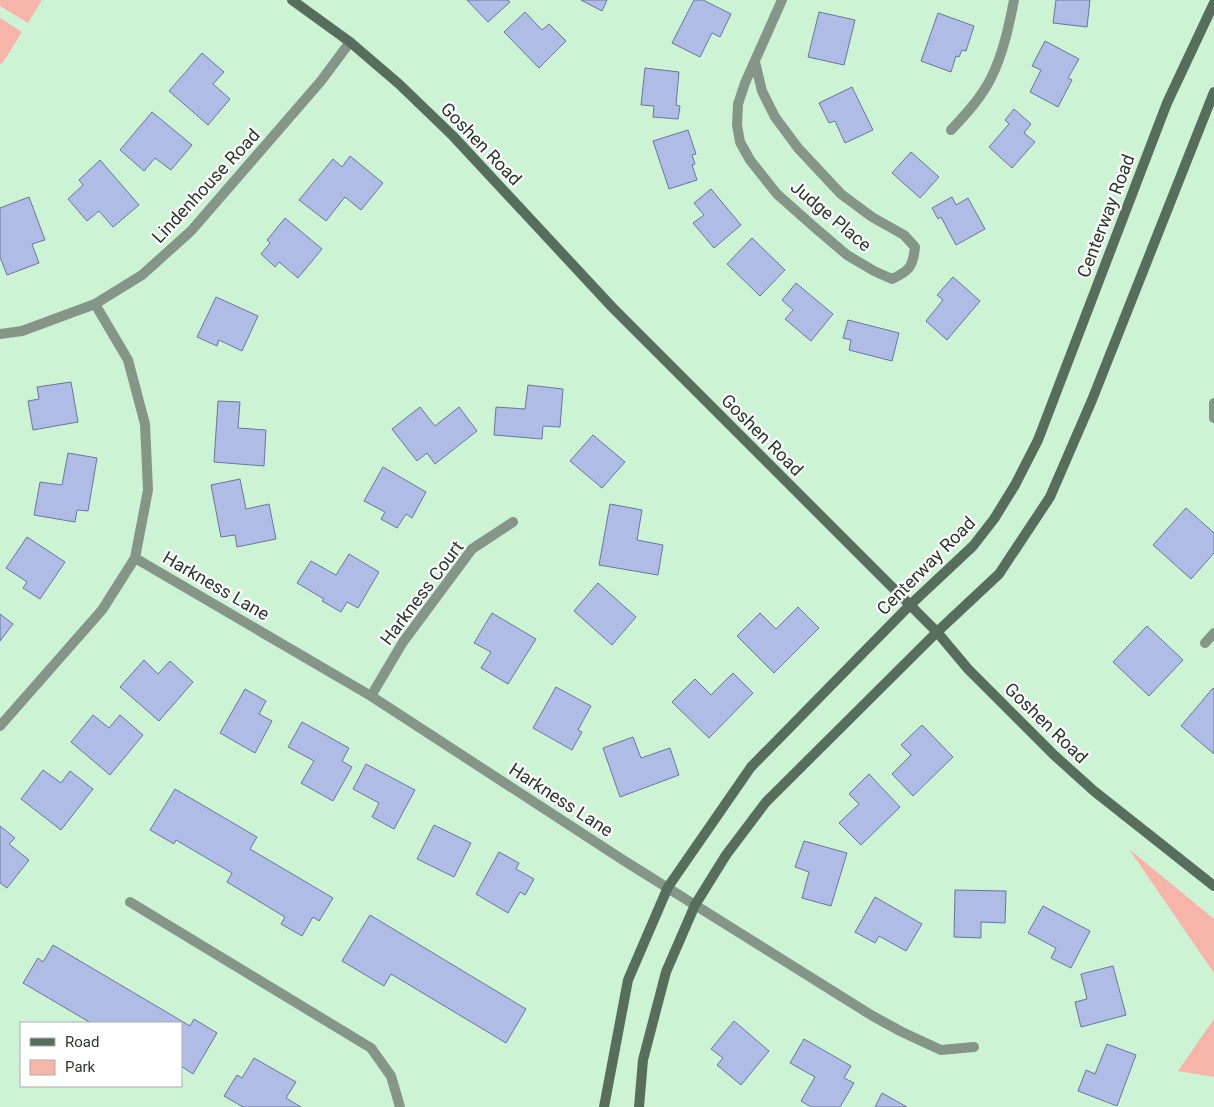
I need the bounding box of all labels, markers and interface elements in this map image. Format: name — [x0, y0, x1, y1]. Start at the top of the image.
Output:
street label: Goshen Road — [437, 98, 526, 189]
street label: Lindenhouse Road — [147, 124, 264, 247]
street label: Centerway Road — [1072, 151, 1139, 280]
street label: Judge Place — [787, 176, 876, 255]
street label: Goshen Road — [717, 389, 808, 480]
street label: Centerway Road — [872, 512, 979, 619]
street label: Harkness Court — [376, 536, 468, 649]
street label: Harkness Lane — [159, 547, 273, 625]
street label: Goshen Road — [1001, 678, 1092, 767]
street label: Harkness Lane — [506, 758, 617, 841]
legend — [20, 1022, 182, 1087]
text: Road — [65, 1033, 99, 1051]
text: Park — [65, 1058, 96, 1076]

